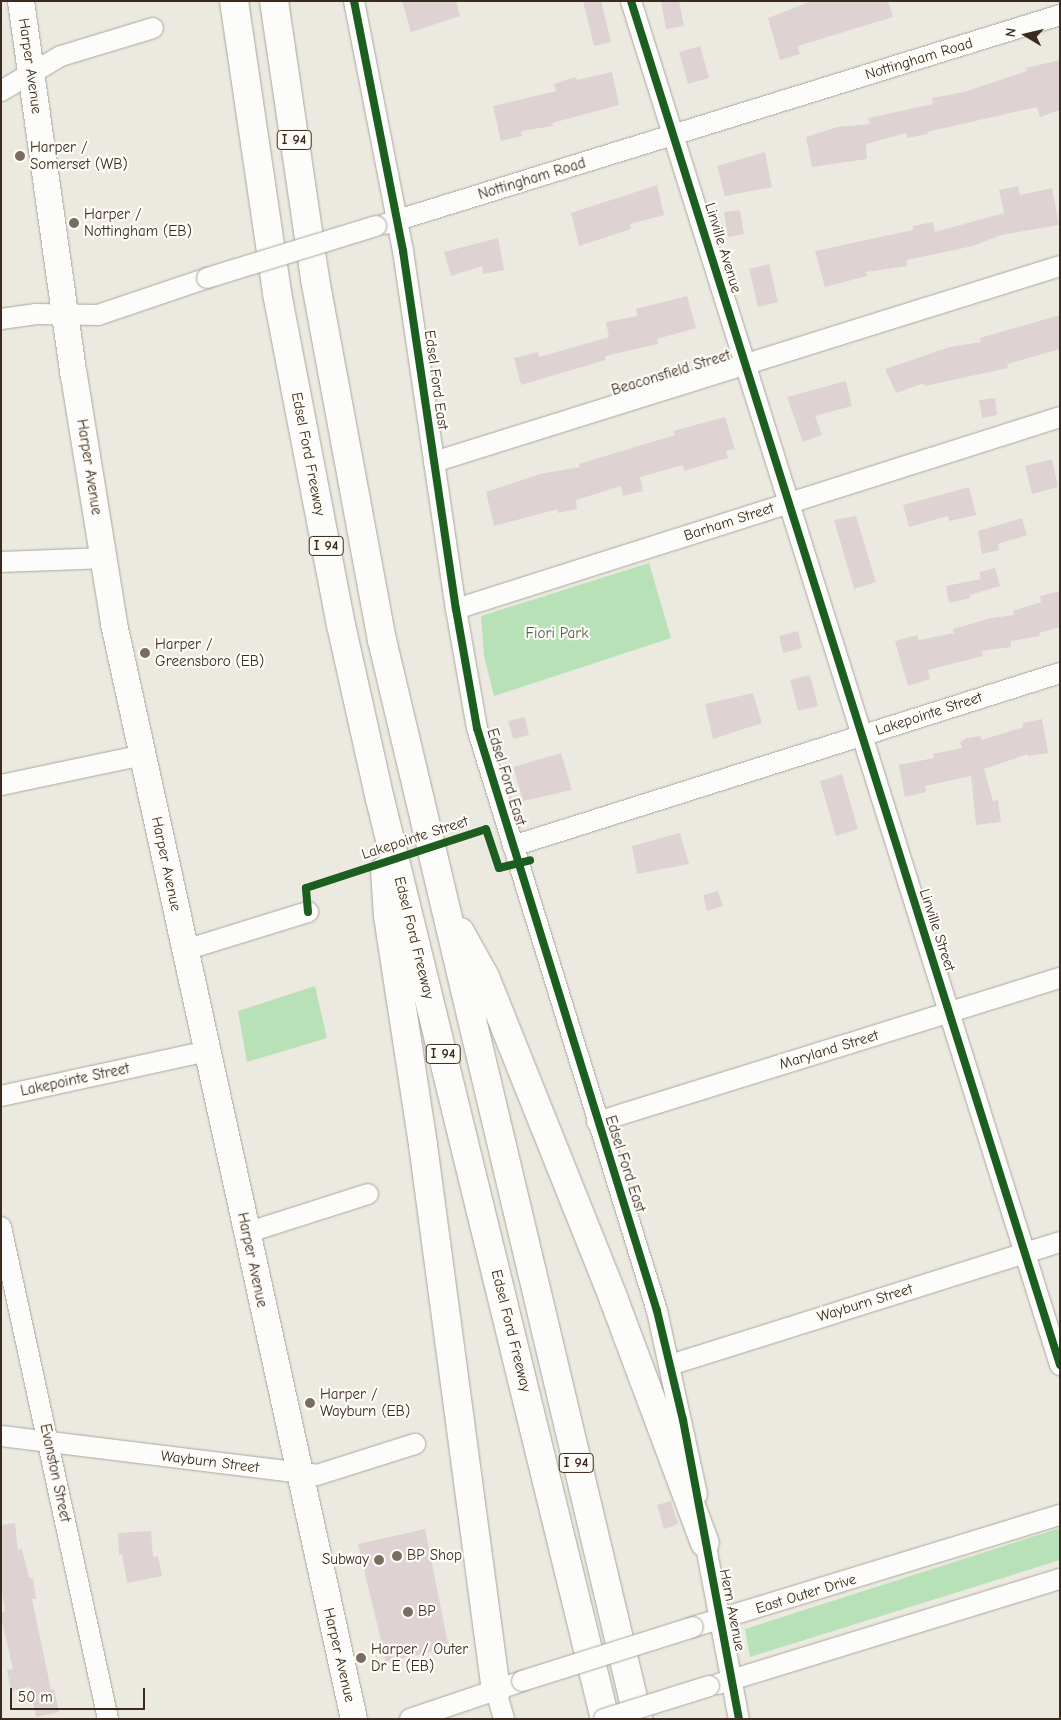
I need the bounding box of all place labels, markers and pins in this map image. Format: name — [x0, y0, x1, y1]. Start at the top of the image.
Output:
place label: Harper / Somerset (WB) — [30, 138, 128, 173]
marker: Harper / Somerset (WB) — [14, 150, 26, 162]
place label: Harper / Nottingham (EB) — [84, 205, 192, 240]
marker: Harper / Nottingham (EB) — [68, 217, 80, 229]
place label: Harper / Greensboro (EB) — [155, 635, 264, 670]
marker: Harper / Greensboro (EB) — [139, 647, 151, 659]
place label: Harper / Wayburn (EB) — [320, 1385, 410, 1420]
marker: Harper / Wayburn (EB) — [304, 1397, 316, 1409]
place label: BP Shop — [407, 1547, 462, 1565]
marker: BP Shop — [391, 1550, 403, 1562]
place label: Subway — [322, 1551, 369, 1569]
marker: Subway — [373, 1554, 385, 1566]
place label: BP — [418, 1603, 436, 1621]
marker: BP — [402, 1606, 414, 1618]
place label: Harper / Outer Dr E (EB) — [371, 1640, 468, 1675]
marker: Harper / Outer Dr E (EB) — [355, 1652, 367, 1664]

